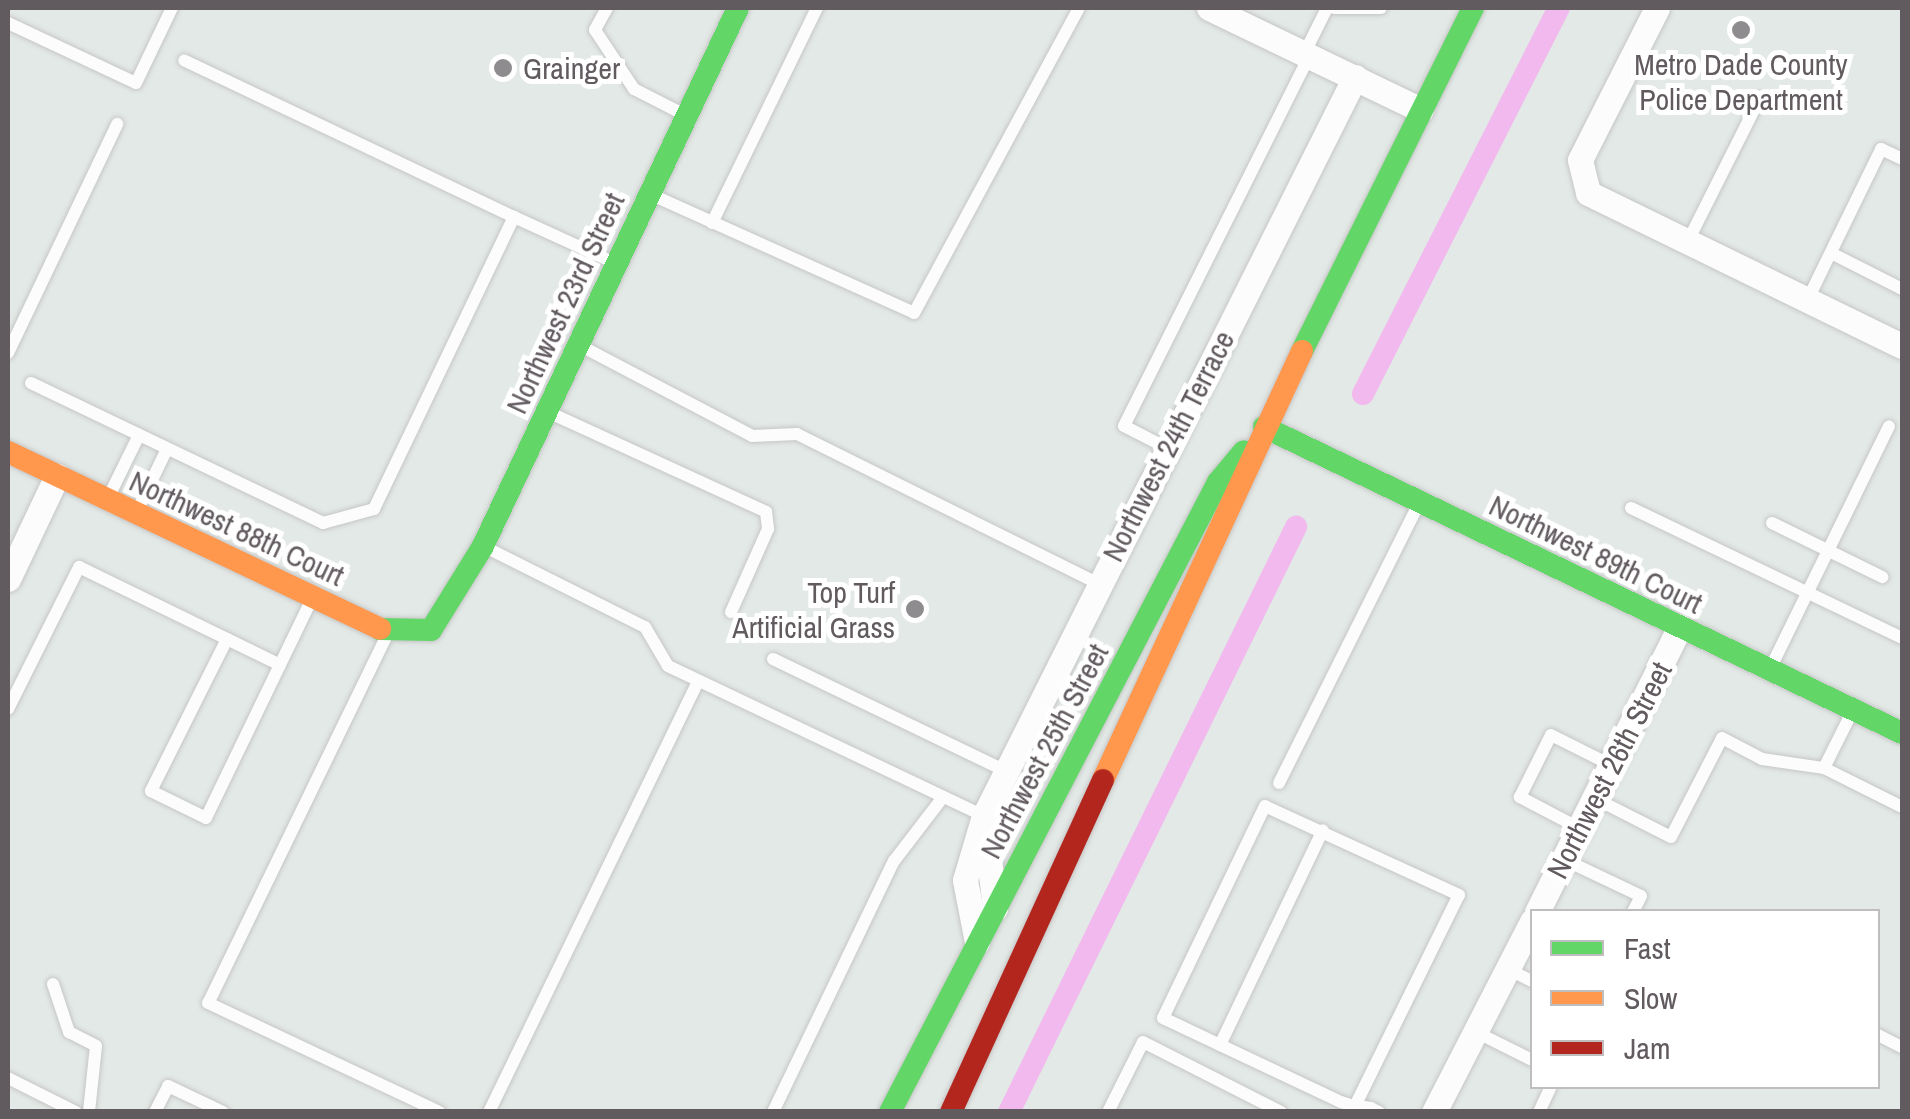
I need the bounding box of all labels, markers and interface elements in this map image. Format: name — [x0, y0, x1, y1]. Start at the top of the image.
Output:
marker: Metro Dade County Police Department — [1730, 19, 1752, 41]
place label: Metro Dade County Police Department — [1634, 46, 1848, 116]
place label: Grainger — [523, 50, 620, 86]
marker: Grainger — [492, 57, 514, 79]
street label: Northwest 23rd Street — [498, 187, 632, 419]
street label: Northwest 24th Terrace — [1094, 325, 1242, 567]
street label: Northwest 88th Court — [124, 463, 350, 593]
street label: Northwest 89th Court — [1484, 487, 1708, 621]
place label: Top Turf Artificial Grass — [732, 574, 895, 644]
marker: Top Turf Artificial Grass — [904, 598, 926, 620]
street label: Northwest 25th Street — [972, 638, 1116, 864]
street label: Northwest 26th Street — [1539, 656, 1679, 884]
legend — [1530, 909, 1880, 1089]
text: Fast — [1624, 928, 1671, 968]
text: Slow — [1624, 978, 1677, 1018]
text: Jam — [1624, 1028, 1670, 1068]

